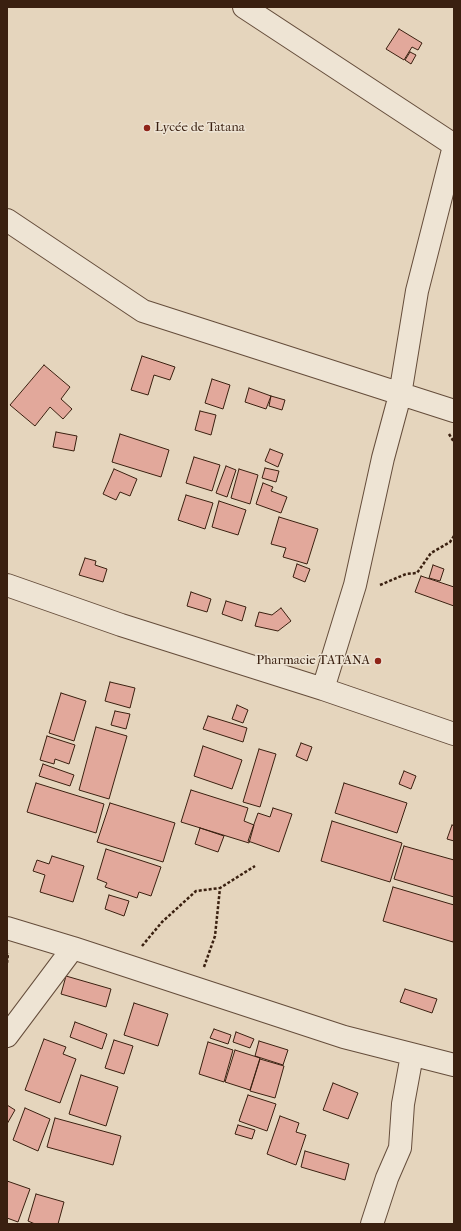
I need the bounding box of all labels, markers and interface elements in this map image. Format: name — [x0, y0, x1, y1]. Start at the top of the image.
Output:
place label: Lycée de Tatana — [155, 120, 245, 136]
marker: Lycée de Tatana — [142, 123, 152, 133]
place label: Pharmacie TATANA — [256, 653, 370, 669]
marker: Pharmacie TATANA — [373, 656, 383, 666]

